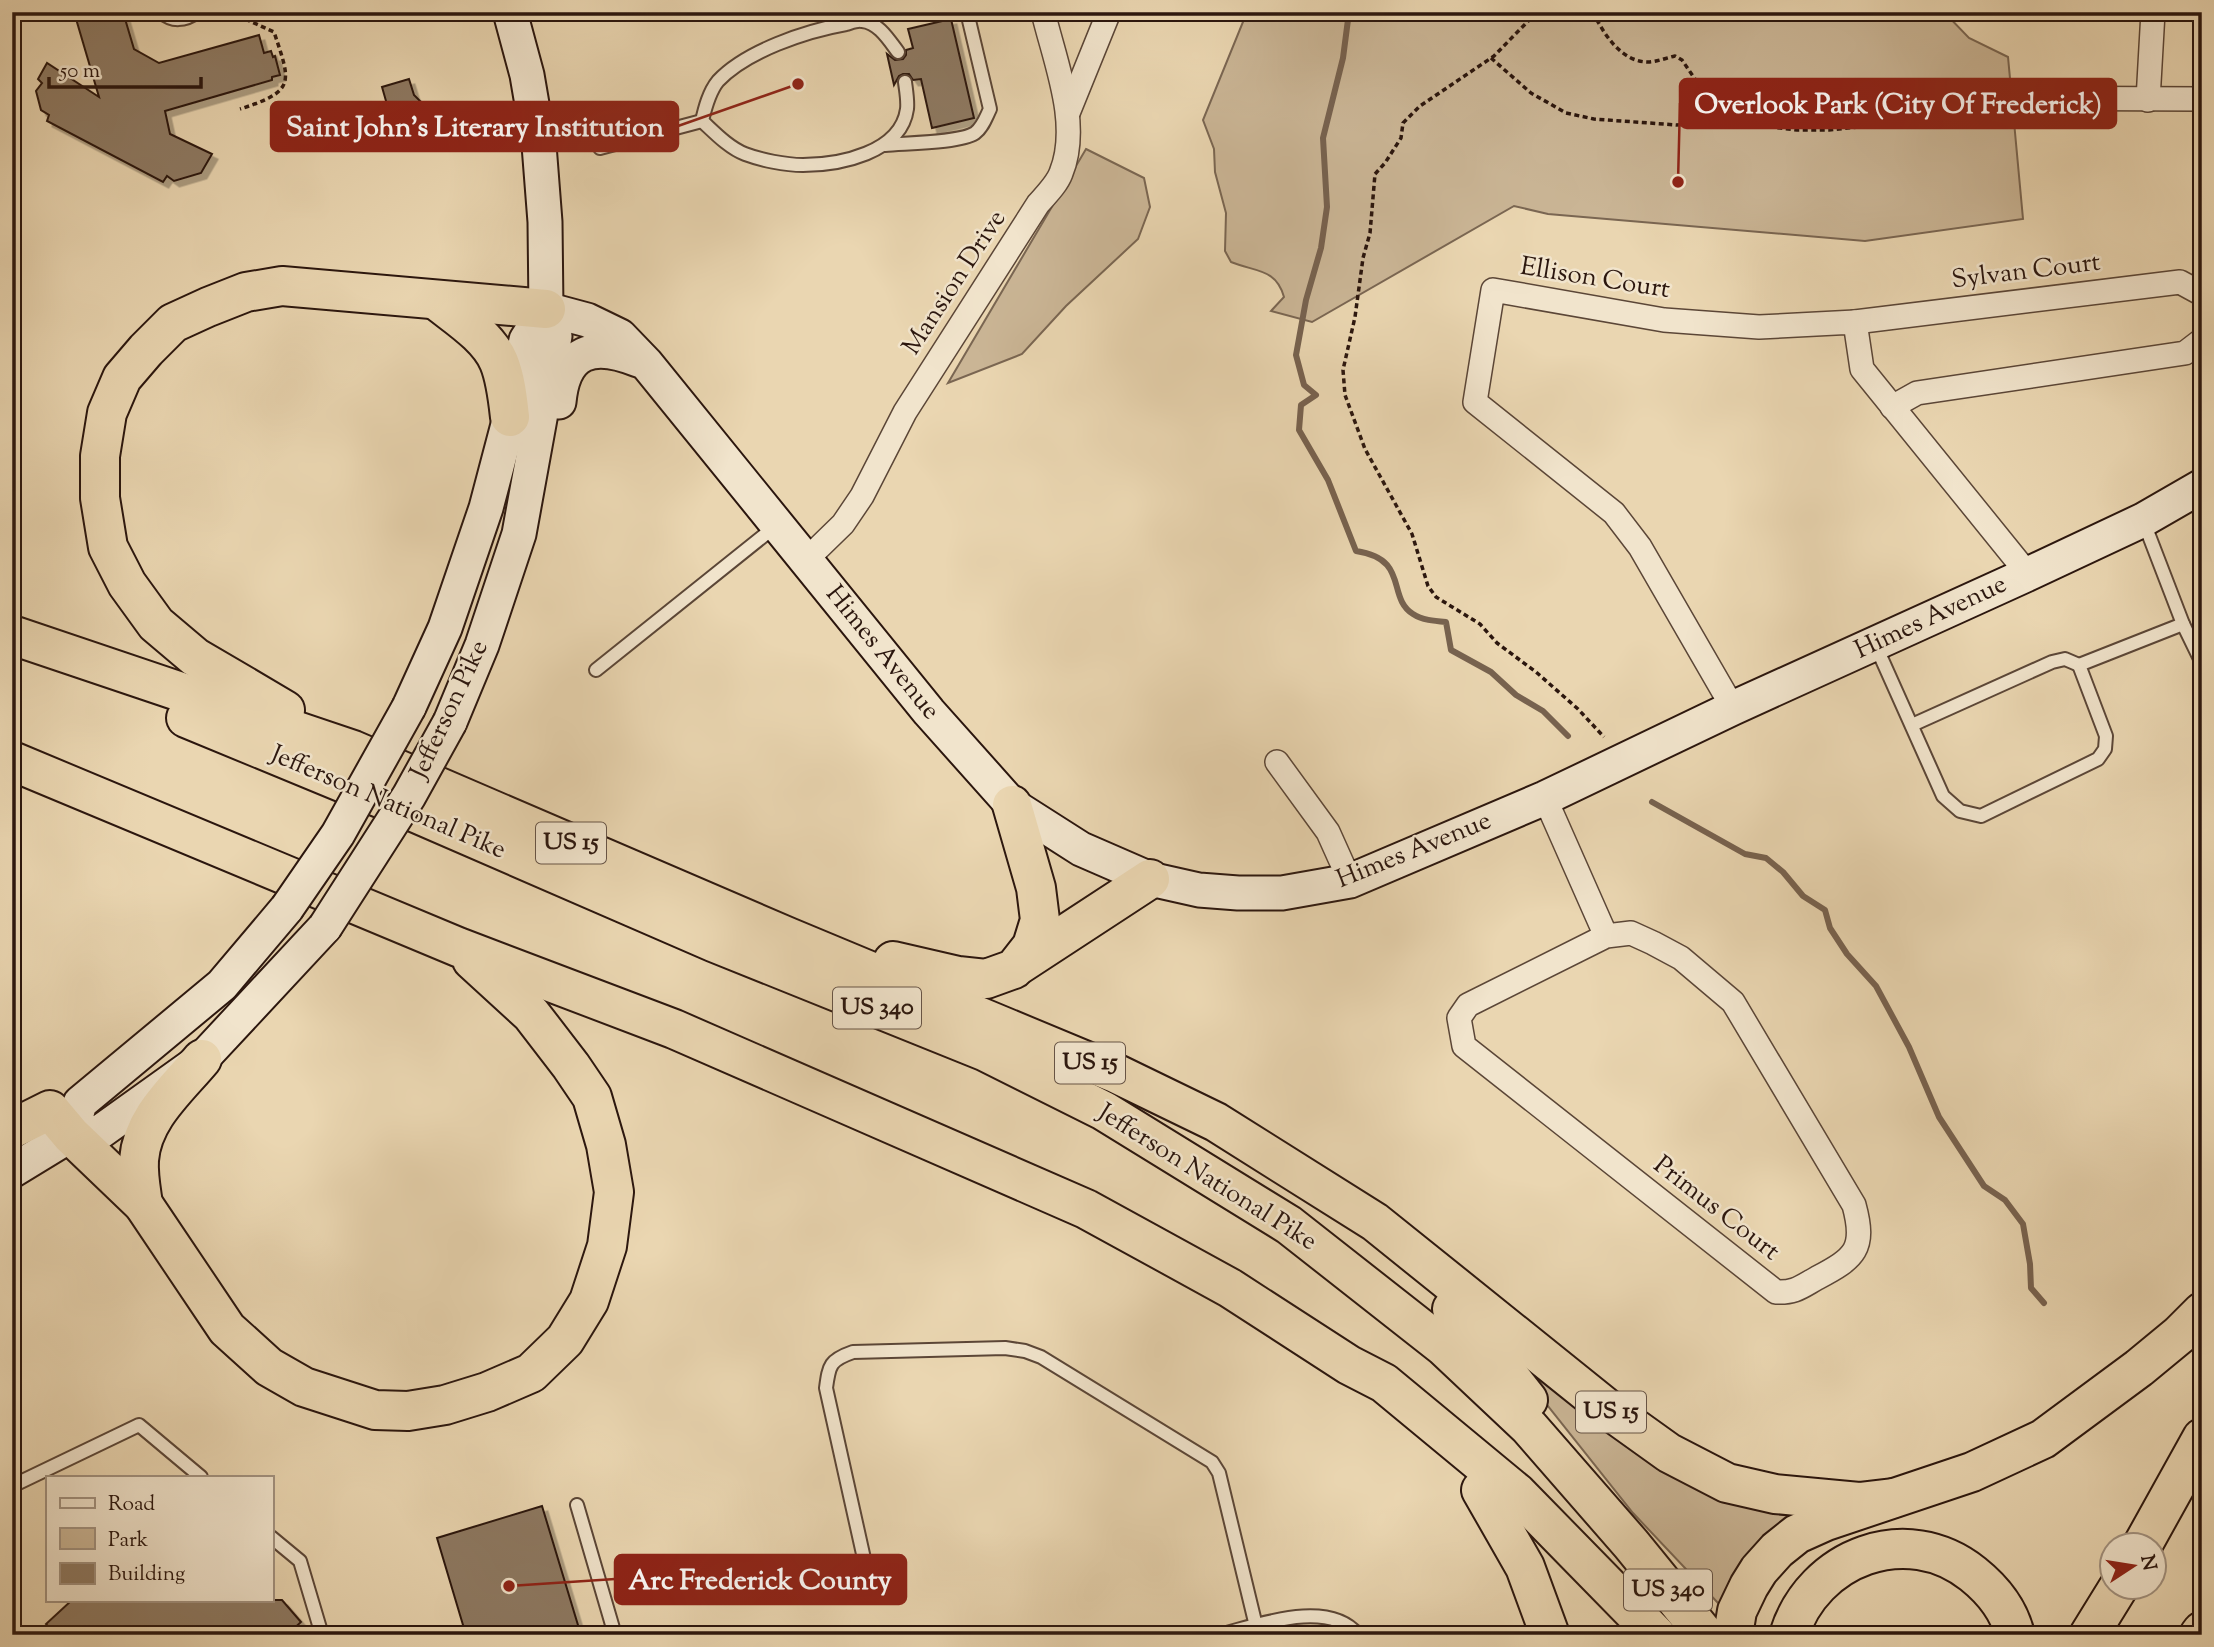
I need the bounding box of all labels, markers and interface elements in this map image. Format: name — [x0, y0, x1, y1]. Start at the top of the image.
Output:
scale bar — [49, 46, 201, 90]
text: 50 m — [59, 57, 100, 87]
callout: Overlook Park (City Of Frederick) — [1680, 79, 2116, 128]
text: Overlook Park (City Of Frederick) — [1694, 86, 2102, 126]
callout: Saint John's Literary Institution — [271, 102, 678, 151]
text: Saint John's Literary Institution — [286, 109, 665, 149]
street label: Mansion Drive — [894, 203, 1016, 363]
street label: Sylvan Court — [1949, 244, 2103, 299]
street label: Ellison Court — [1518, 249, 1673, 309]
street label: Himes Avenue — [1849, 567, 2013, 669]
street label: Himes Avenue — [816, 578, 948, 728]
street label: Jefferson Pike — [401, 634, 498, 787]
street label: Jefferson National Pike — [263, 736, 511, 869]
street label: Himes Avenue — [1331, 803, 1497, 899]
road number: US 15 — [536, 822, 606, 864]
road number: US 340 — [833, 988, 921, 1028]
road number: US 15 — [1055, 1042, 1125, 1084]
street label: Jefferson National Pike — [1088, 1094, 1324, 1261]
street label: Primus Court — [1645, 1148, 1787, 1270]
road number: US 15 — [1576, 1392, 1646, 1432]
legend — [46, 1476, 273, 1602]
text: Road — [108, 1490, 155, 1520]
text: Park — [108, 1526, 149, 1556]
north arrow — [2098, 1532, 2168, 1602]
text: N — [2132, 1553, 2162, 1573]
callout: Arc Frederick County — [615, 1555, 906, 1604]
text: Building — [108, 1560, 185, 1590]
text: Arc Frederick County — [628, 1562, 892, 1602]
road number: US 340 — [1624, 1570, 1712, 1610]

